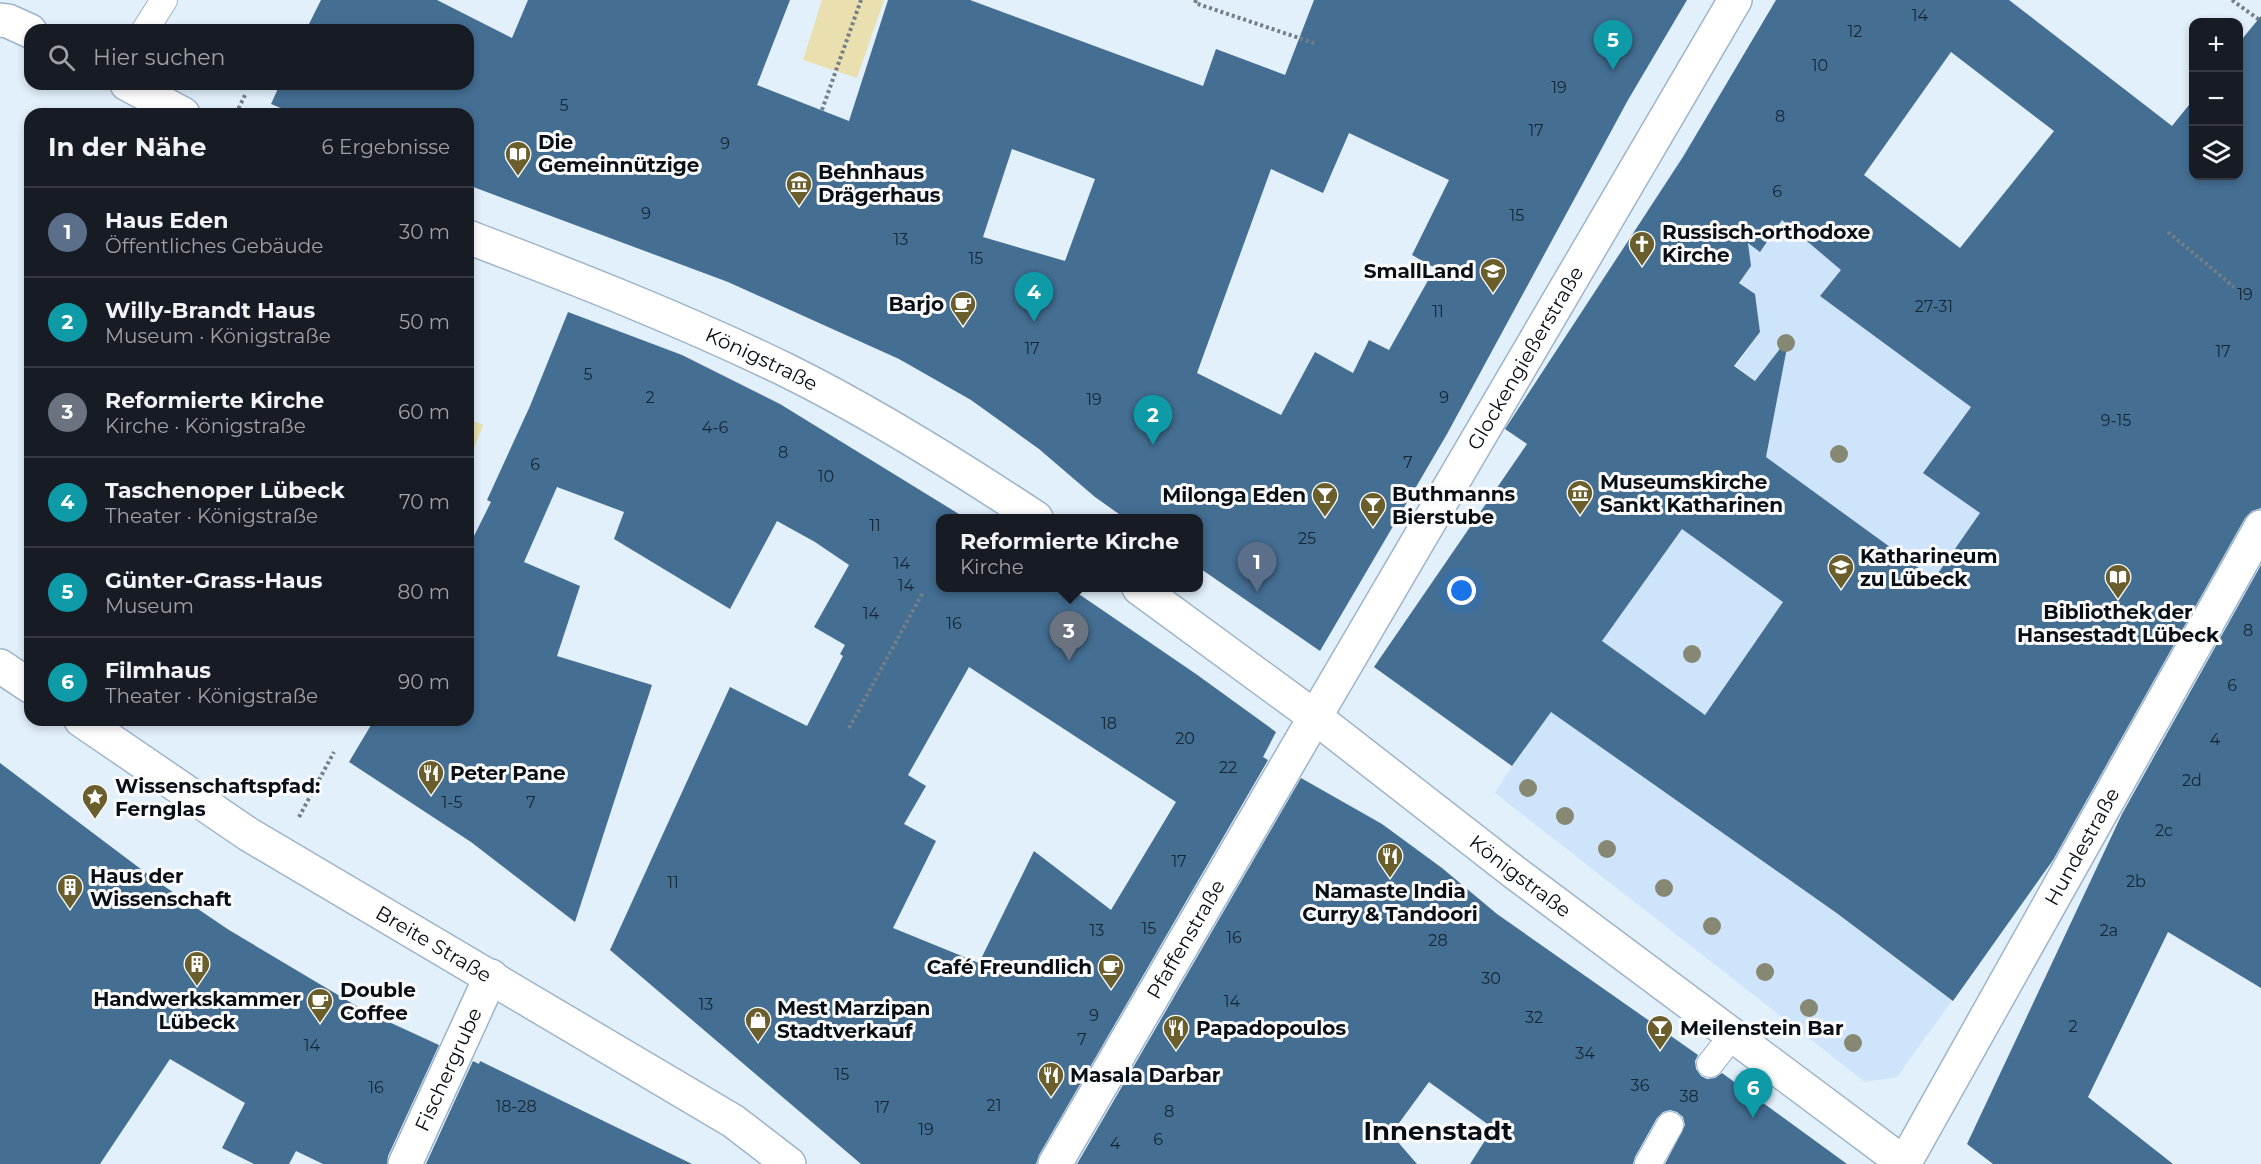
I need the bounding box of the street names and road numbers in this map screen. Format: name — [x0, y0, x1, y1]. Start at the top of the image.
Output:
street label: Glockengießerstraße — [1462, 262, 1588, 454]
street label: Königstraße — [702, 322, 822, 396]
street label: Hundestraße — [2039, 783, 2125, 910]
street label: Königstraße — [1465, 830, 1576, 922]
street label: Pfaffenstraße — [1142, 875, 1230, 1003]
street label: Breite Straße — [372, 900, 496, 987]
street label: Fischergrube — [410, 1004, 487, 1135]

